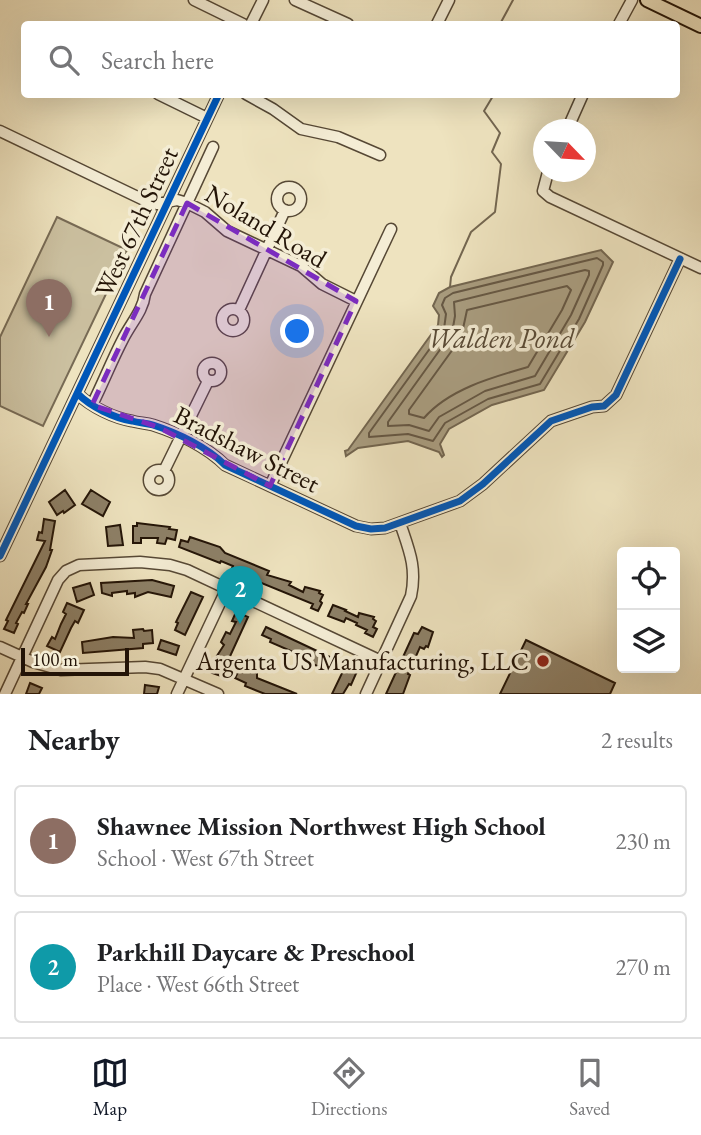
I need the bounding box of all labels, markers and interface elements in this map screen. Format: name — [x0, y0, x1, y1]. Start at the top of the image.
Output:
search box — [21, 21, 680, 98]
icon: search — [45, 41, 83, 79]
text: Search here — [101, 43, 214, 77]
north arrow — [533, 119, 596, 182]
street label: West 67th Street — [86, 141, 186, 303]
street label: Noland Road — [199, 176, 334, 276]
pin: 1 — [26, 279, 72, 337]
your location — [280, 314, 314, 348]
water label: Walden Pond — [427, 320, 575, 356]
street label: Bradshaw Street — [168, 398, 326, 500]
map controls — [617, 547, 680, 673]
button: locate — [617, 547, 680, 610]
pin: 2 — [217, 566, 263, 624]
button: layers — [617, 610, 680, 673]
place label: Argenta US Manufacturing, LLC — [195, 644, 529, 678]
scale bar — [21, 645, 130, 677]
text: 100 m — [32, 647, 78, 672]
marker: Argenta US Manufacturing, LLC — [535, 653, 551, 669]
text: Nearby — [28, 720, 120, 759]
text: 2 results — [601, 725, 673, 755]
text: Shawnee Mission Northwest High School — [97, 809, 546, 843]
text: 1 — [47, 826, 59, 856]
text: 230 m — [615, 826, 671, 856]
text: School · West 67th Street — [97, 843, 314, 873]
text: Parkhill Daycare & Preschool — [97, 935, 415, 969]
text: 2 — [47, 952, 59, 982]
text: 270 m — [615, 952, 671, 982]
text: Place · West 66th Street — [97, 969, 299, 999]
tab: Map — [91, 1054, 129, 1121]
tab: Directions — [311, 1054, 387, 1121]
tab: Saved — [569, 1054, 610, 1121]

